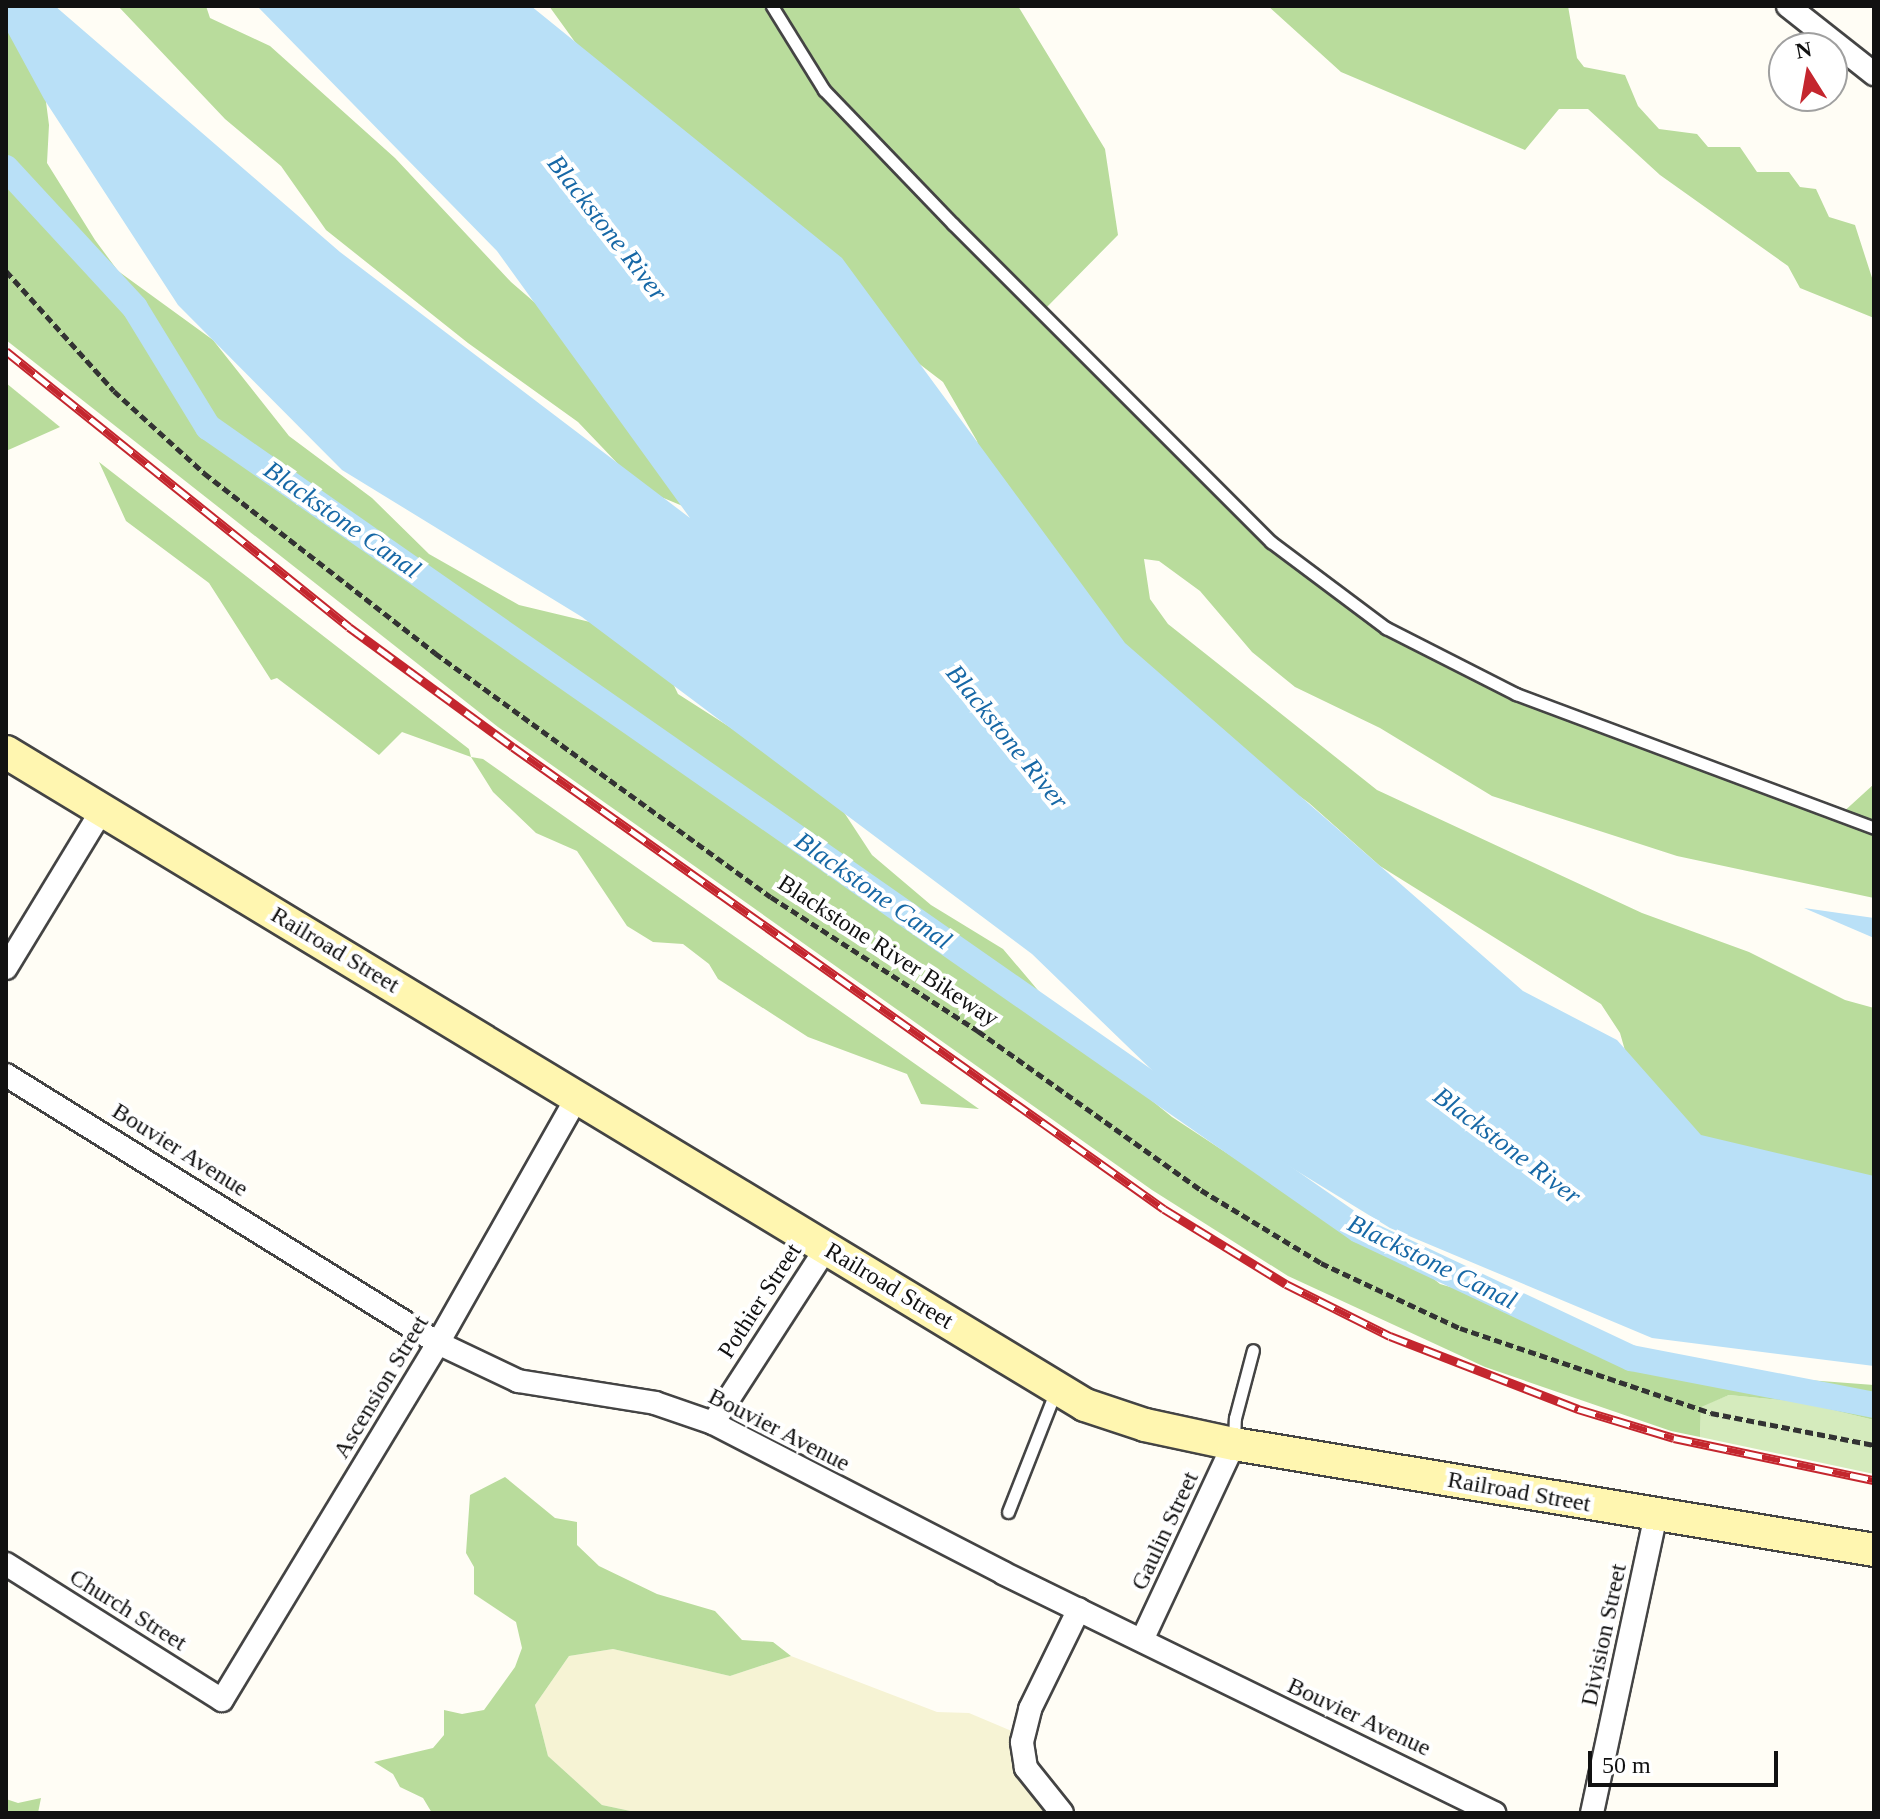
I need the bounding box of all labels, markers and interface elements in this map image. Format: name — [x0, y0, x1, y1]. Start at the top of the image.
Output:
north arrow — [1768, 32, 1848, 112]
text: N — [1794, 36, 1814, 64]
water label: Blackstone River — [540, 149, 674, 307]
water label: Blackstone Canal — [258, 454, 426, 586]
water label: Blackstone River — [939, 658, 1075, 816]
water label: Blackstone Canal — [789, 825, 957, 957]
street label: Blackstone River Bikeway — [772, 869, 1004, 1033]
street label: Railroad Street — [266, 900, 404, 1000]
water label: Blackstone River — [1427, 1080, 1587, 1212]
street label: Bouvier Avenue — [106, 1096, 254, 1204]
water label: Blackstone Canal — [1342, 1208, 1522, 1316]
street label: Railroad Street — [820, 1236, 958, 1336]
street label: Pothier Street — [712, 1238, 808, 1364]
street label: Ascension Street — [327, 1310, 435, 1464]
street label: Bouvier Avenue — [703, 1382, 855, 1478]
street label: Railroad Street — [1445, 1465, 1593, 1519]
street label: Gaulin Street — [1125, 1467, 1205, 1595]
street label: Division Street — [1575, 1561, 1633, 1709]
street label: Church Street — [64, 1563, 192, 1657]
street label: Bouvier Avenue — [1282, 1671, 1436, 1763]
scale bar — [1592, 1735, 1782, 1785]
text: 50 m — [1602, 1752, 1651, 1778]

